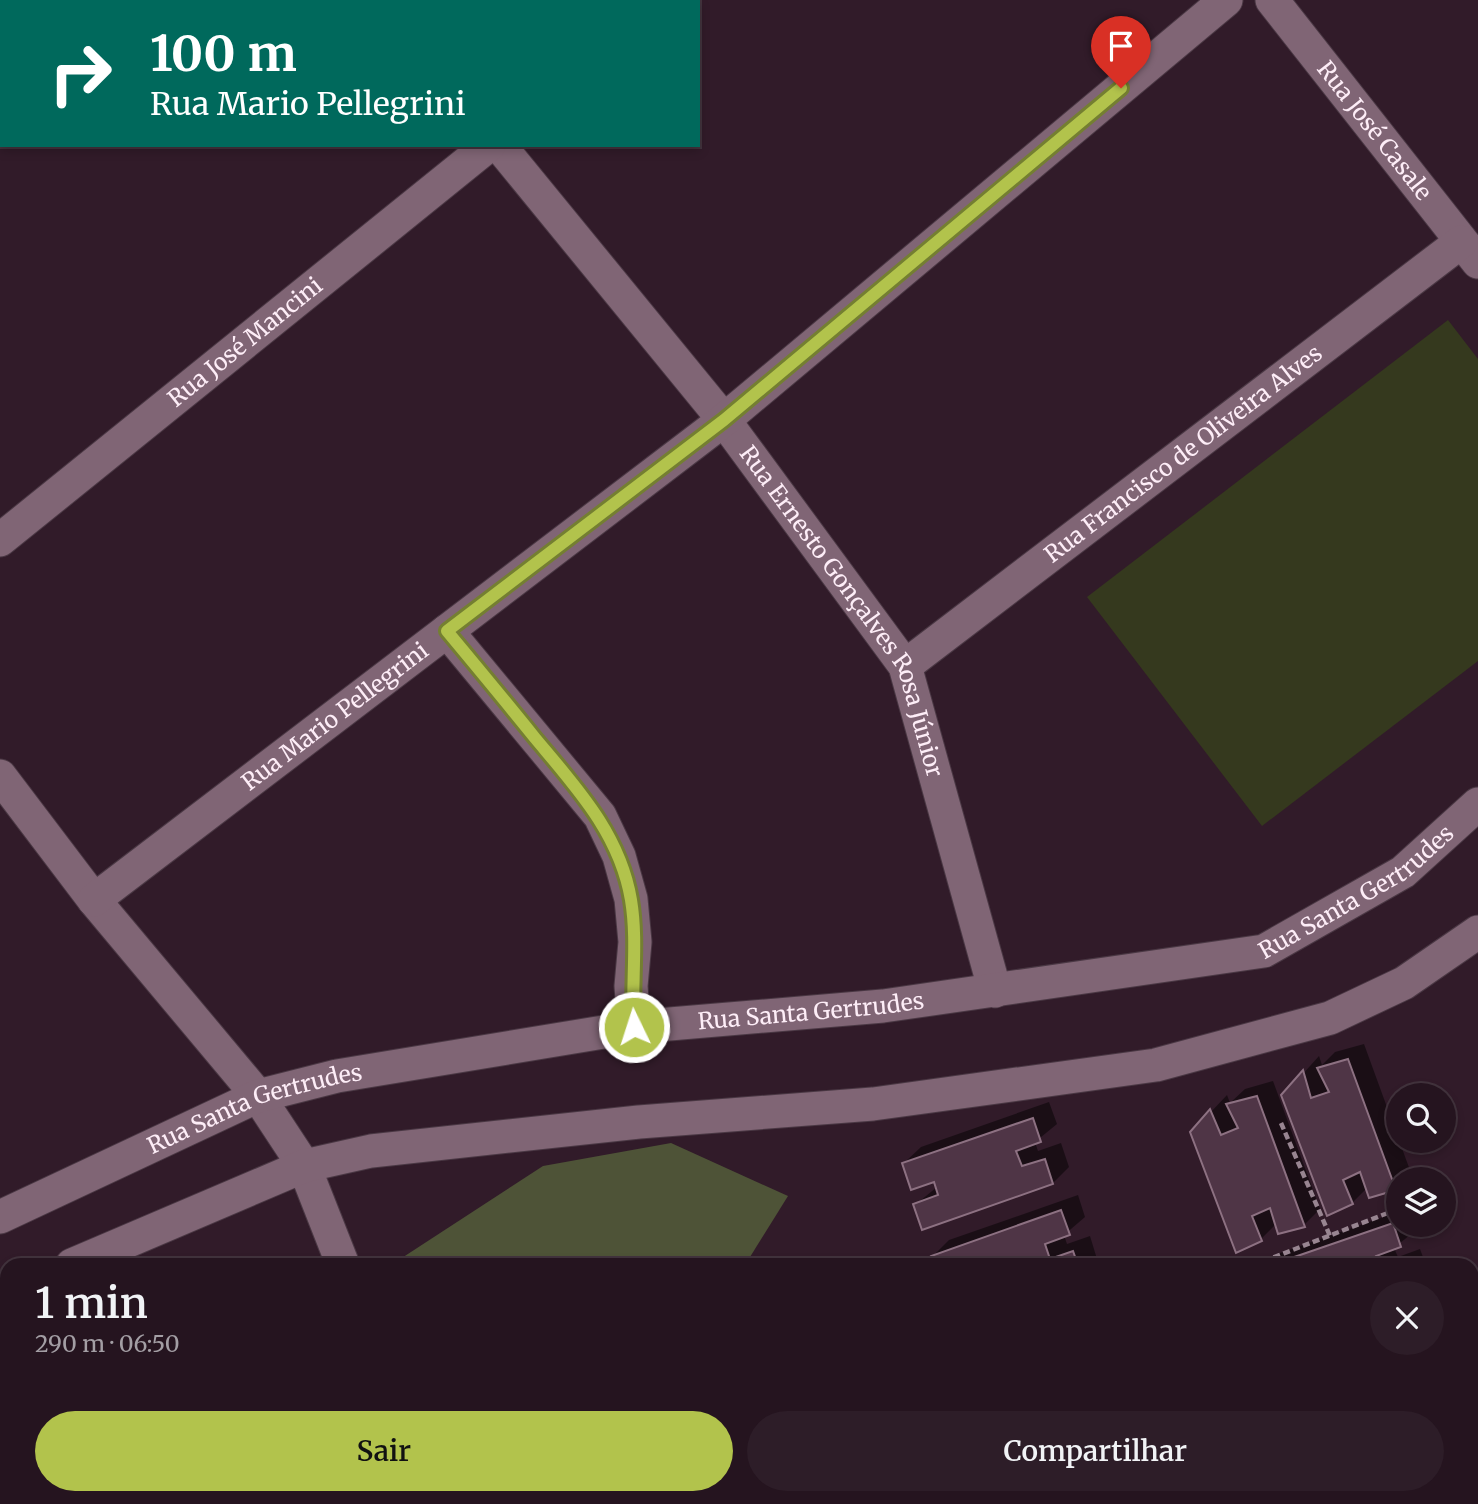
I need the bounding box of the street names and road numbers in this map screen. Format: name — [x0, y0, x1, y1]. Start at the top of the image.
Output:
street label: Rua José Casale — [1311, 55, 1439, 206]
street label: Rua José Mancini — [162, 271, 328, 413]
street label: Rua Francisco de Oliveira Alves — [1038, 338, 1328, 569]
street label: Rua Ernesto Gonçalves Rosa Júnior — [734, 440, 950, 780]
street label: Rua Mario Pellegrini — [236, 636, 434, 796]
street label: Rua Santa Gertrudes — [1253, 818, 1459, 965]
street label: Rua Santa Gertrudes — [697, 985, 926, 1036]
street label: Rua Santa Gertrudes — [143, 1057, 364, 1160]

